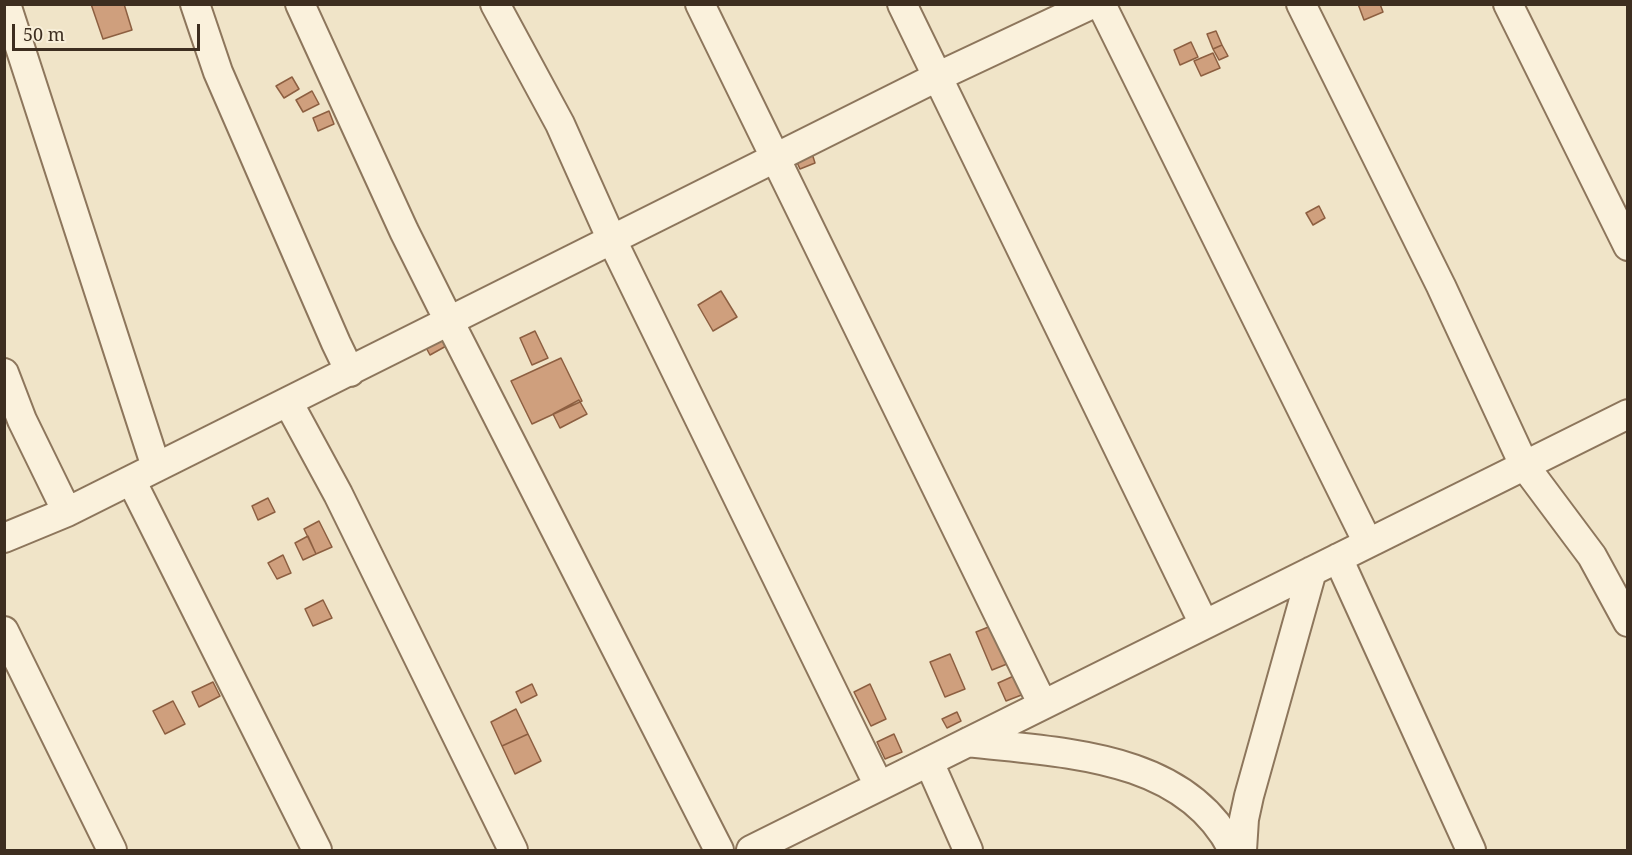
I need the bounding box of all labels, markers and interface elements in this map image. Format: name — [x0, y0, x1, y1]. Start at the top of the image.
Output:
scale bar — [15, 12, 202, 50]
text: 50 m — [23, 22, 65, 46]

